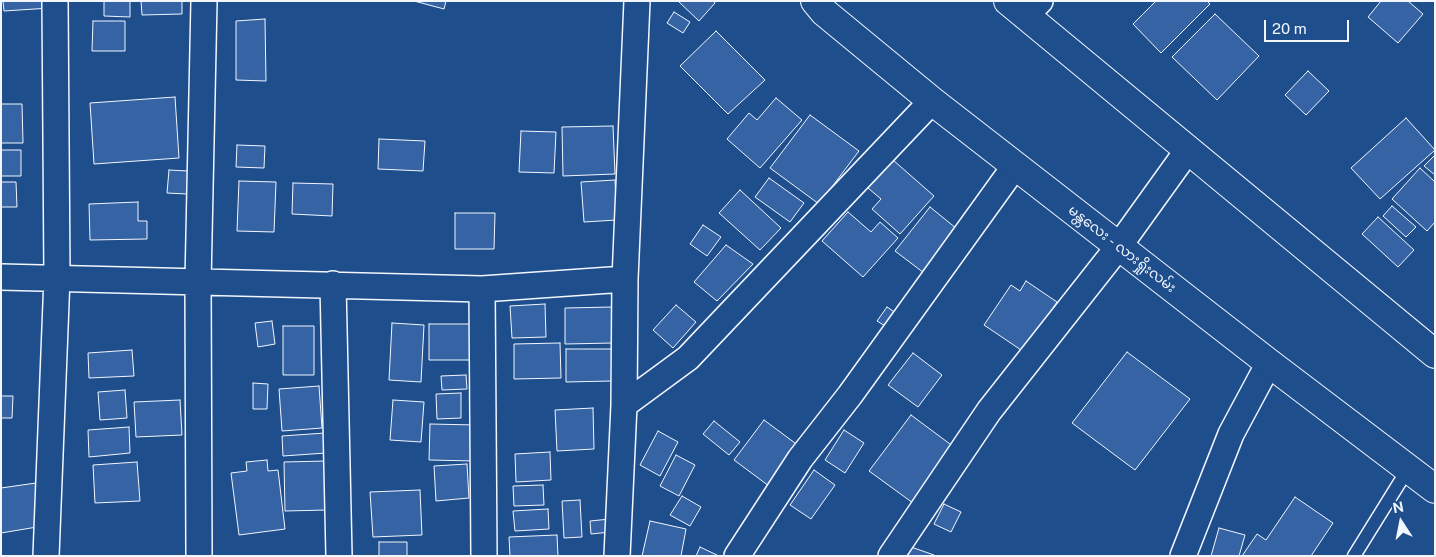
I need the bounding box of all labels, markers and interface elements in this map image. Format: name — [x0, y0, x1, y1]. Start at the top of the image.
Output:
scale bar — [1266, 10, 1351, 42]
text: 20 m — [1272, 20, 1307, 37]
street label: မန္တလေး - လားရှိုးလမ်း — [1065, 202, 1179, 296]
north arrow — [1376, 497, 1426, 547]
text: N — [1391, 498, 1405, 516]

